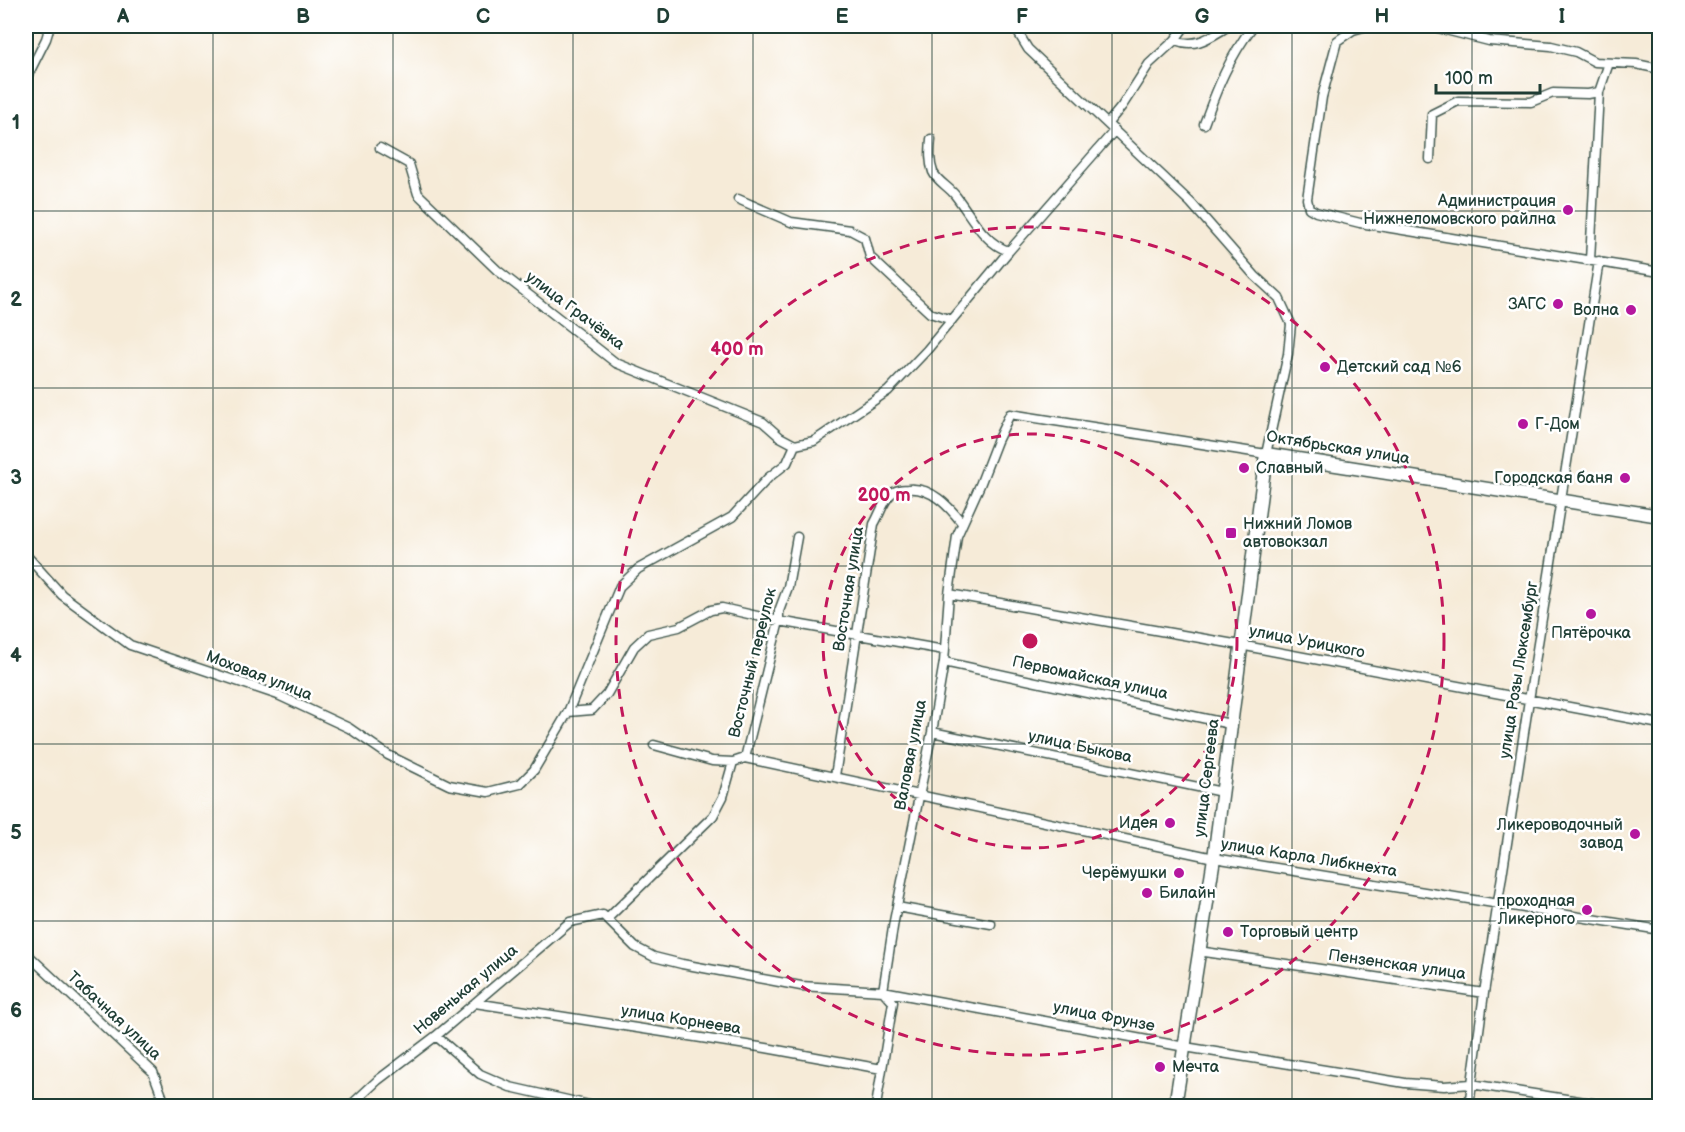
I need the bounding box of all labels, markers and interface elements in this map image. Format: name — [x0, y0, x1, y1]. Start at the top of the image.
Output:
text: A — [116, 5, 130, 29]
text: B — [296, 5, 310, 29]
text: C — [476, 5, 490, 29]
text: D — [656, 5, 670, 29]
text: E — [836, 5, 849, 29]
text: F — [1016, 5, 1028, 29]
text: G — [1195, 5, 1210, 29]
text: H — [1375, 5, 1389, 29]
text: I — [1559, 5, 1565, 29]
scale bar — [1436, 57, 1540, 95]
text: 100 m — [1445, 68, 1493, 89]
text: 1 — [12, 111, 20, 135]
place label: Администрация Нижнеломовского райлна — [1363, 192, 1557, 229]
marker: Администрация Нижнеломовского райлна — [1561, 203, 1575, 217]
street label: улица Грачёвка — [522, 268, 629, 355]
text: 2 — [10, 288, 22, 312]
place label: ЗАГС — [1508, 295, 1546, 314]
marker: ЗАГС — [1551, 297, 1565, 311]
place label: Волна — [1573, 301, 1620, 320]
marker: Волна — [1624, 303, 1638, 317]
text: 400 m — [710, 339, 764, 360]
place label: Детский сад №6 — [1337, 358, 1462, 377]
marker: Детский сад №6 — [1318, 360, 1332, 374]
place label: Г-Дом — [1535, 415, 1580, 434]
marker: Г-Дом — [1516, 417, 1530, 431]
street label: Октябрьская улица — [1265, 427, 1412, 469]
place label: Славный — [1256, 459, 1323, 478]
marker: Славный — [1237, 461, 1251, 475]
text: 3 — [10, 466, 22, 490]
place label: Городская баня — [1494, 469, 1613, 488]
marker: Городская баня — [1618, 471, 1632, 485]
text: 200 m — [857, 485, 911, 506]
place label: Нижний Ломов автовокзал — [1243, 515, 1353, 552]
street label: Восточная улица — [830, 525, 868, 653]
marker: Нижний Ломов автовокзал — [1224, 526, 1238, 540]
street label: улица Розы Люксембург — [1496, 580, 1542, 760]
street label: Восточный переулок — [725, 586, 781, 740]
marker: Пятёрочка — [1584, 607, 1598, 621]
street label: улица Урицкого — [1248, 621, 1366, 663]
place label: Пятёрочка — [1551, 624, 1632, 643]
centre of rings — [1020, 631, 1040, 651]
text: 4 — [10, 644, 22, 668]
street label: Моховая улица — [203, 647, 315, 705]
street label: Первомайская улица — [1010, 652, 1170, 704]
street label: Валовая улица — [891, 698, 931, 812]
street label: улица Сергеева — [1190, 717, 1224, 838]
street label: улица Быкова — [1026, 727, 1134, 767]
place label: Идея — [1119, 814, 1158, 833]
marker: Идея — [1163, 816, 1177, 830]
place label: Ликероводочный завод — [1496, 816, 1623, 853]
text: 5 — [10, 821, 22, 845]
marker: Ликероводочный завод — [1628, 827, 1642, 841]
street label: улица Карла Либкнехта — [1219, 835, 1399, 881]
place label: Черёмушки — [1082, 864, 1167, 883]
marker: Черёмушки — [1172, 866, 1186, 880]
place label: Билайн — [1159, 884, 1216, 903]
marker: Билайн — [1140, 886, 1154, 900]
place label: проходная Ликерного — [1496, 892, 1575, 929]
marker: проходная Ликерного — [1580, 903, 1594, 917]
place label: Торговый центр — [1240, 923, 1358, 942]
marker: Торговый центр — [1221, 925, 1235, 939]
street label: Новенькая улица — [410, 941, 522, 1039]
street label: Пензенская улица — [1327, 946, 1468, 984]
street label: Табачная улица — [63, 968, 165, 1065]
street label: улица Фрунзе — [1052, 998, 1156, 1036]
text: 6 — [10, 999, 22, 1023]
street label: улица Корнеева — [620, 1001, 743, 1039]
place label: Мечта — [1172, 1058, 1220, 1077]
marker: Мечта — [1153, 1060, 1167, 1074]

